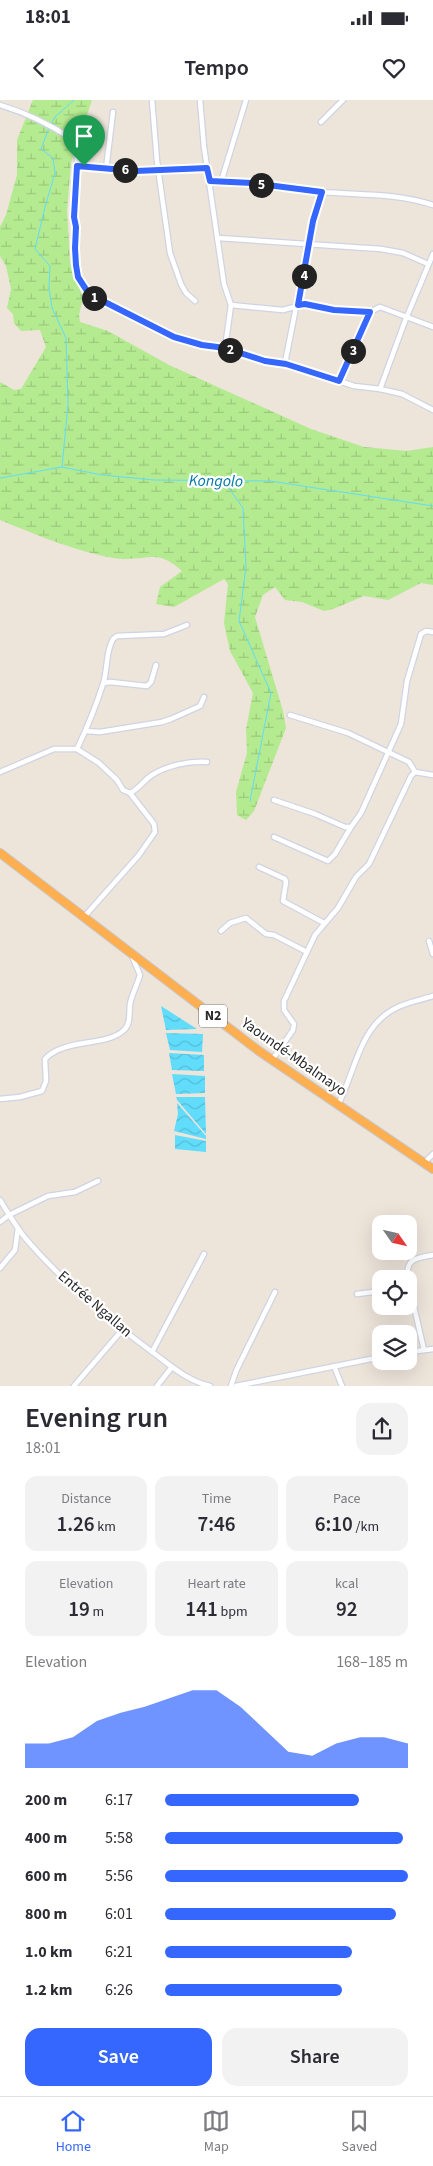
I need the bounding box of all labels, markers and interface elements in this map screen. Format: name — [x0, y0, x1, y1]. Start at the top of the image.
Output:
text: 18:01 — [25, 4, 71, 31]
text: Tempo — [184, 52, 249, 84]
icon: back — [25, 54, 53, 82]
icon: heart — [380, 54, 408, 82]
pin — [63, 115, 105, 166]
icon: arrive — [70, 122, 98, 150]
pin: 6 — [112, 158, 138, 182]
text: 6 — [122, 160, 129, 180]
pin: 5 — [248, 172, 274, 198]
text: 5 — [258, 175, 265, 195]
pin: 4 — [292, 264, 316, 288]
text: 4 — [301, 266, 308, 286]
pin: 1 — [82, 286, 106, 310]
text: 1 — [91, 288, 98, 308]
pin: 2 — [218, 338, 242, 362]
pin: 3 — [340, 338, 366, 364]
text: 2 — [227, 340, 234, 360]
text: 3 — [350, 341, 357, 361]
water label: Kongolo — [189, 470, 243, 492]
road number: N2 — [199, 1004, 227, 1028]
street label: Yaoundé-Mbalmayo — [236, 1012, 351, 1101]
north arrow — [372, 1215, 418, 1260]
map controls — [372, 1215, 417, 1370]
street label: Entrée Ngallan — [53, 1266, 137, 1342]
button: locate — [372, 1270, 417, 1315]
button: layers — [372, 1325, 417, 1370]
text: Evening run — [25, 1398, 168, 1438]
button: share — [356, 1403, 408, 1455]
text: 18:01 — [25, 1437, 61, 1459]
text: Distance — [61, 1489, 111, 1509]
text: Time — [202, 1489, 231, 1509]
text: Pace — [333, 1489, 361, 1509]
text: 1.26 — [56, 1509, 95, 1539]
text: 7:46 — [197, 1509, 236, 1539]
text: 6:10 — [315, 1509, 353, 1539]
text: km — [95, 1517, 116, 1537]
text: /km — [353, 1517, 379, 1537]
text: Elevation — [59, 1574, 113, 1594]
text: Heart rate — [187, 1574, 246, 1594]
text: kcal — [335, 1574, 359, 1594]
text: 19 — [68, 1594, 90, 1624]
text: 141 — [185, 1594, 218, 1624]
text: 92 — [336, 1594, 358, 1624]
text: m — [90, 1602, 104, 1622]
text: bpm — [218, 1602, 248, 1622]
text: Elevation — [25, 1651, 87, 1673]
text: 168–185 m — [336, 1651, 408, 1673]
text: 200 m — [25, 1789, 67, 1811]
text: 6:17 — [105, 1789, 133, 1811]
text: 400 m — [25, 1827, 67, 1849]
text: 5:58 — [105, 1827, 133, 1849]
text: 600 m — [25, 1865, 67, 1887]
text: 5:56 — [105, 1865, 133, 1887]
text: 800 m — [25, 1903, 67, 1925]
text: 6:01 — [105, 1903, 133, 1925]
text: 1.0 km — [25, 1941, 72, 1963]
text: 6:21 — [105, 1941, 133, 1963]
text: 1.2 km — [25, 1979, 72, 2001]
text: 6:26 — [105, 1979, 133, 2001]
button: Save — [25, 2028, 212, 2086]
button: Share — [222, 2028, 408, 2086]
tab: Home — [56, 2107, 91, 2157]
tab: Map — [202, 2107, 230, 2157]
tab: Saved — [342, 2107, 377, 2157]

